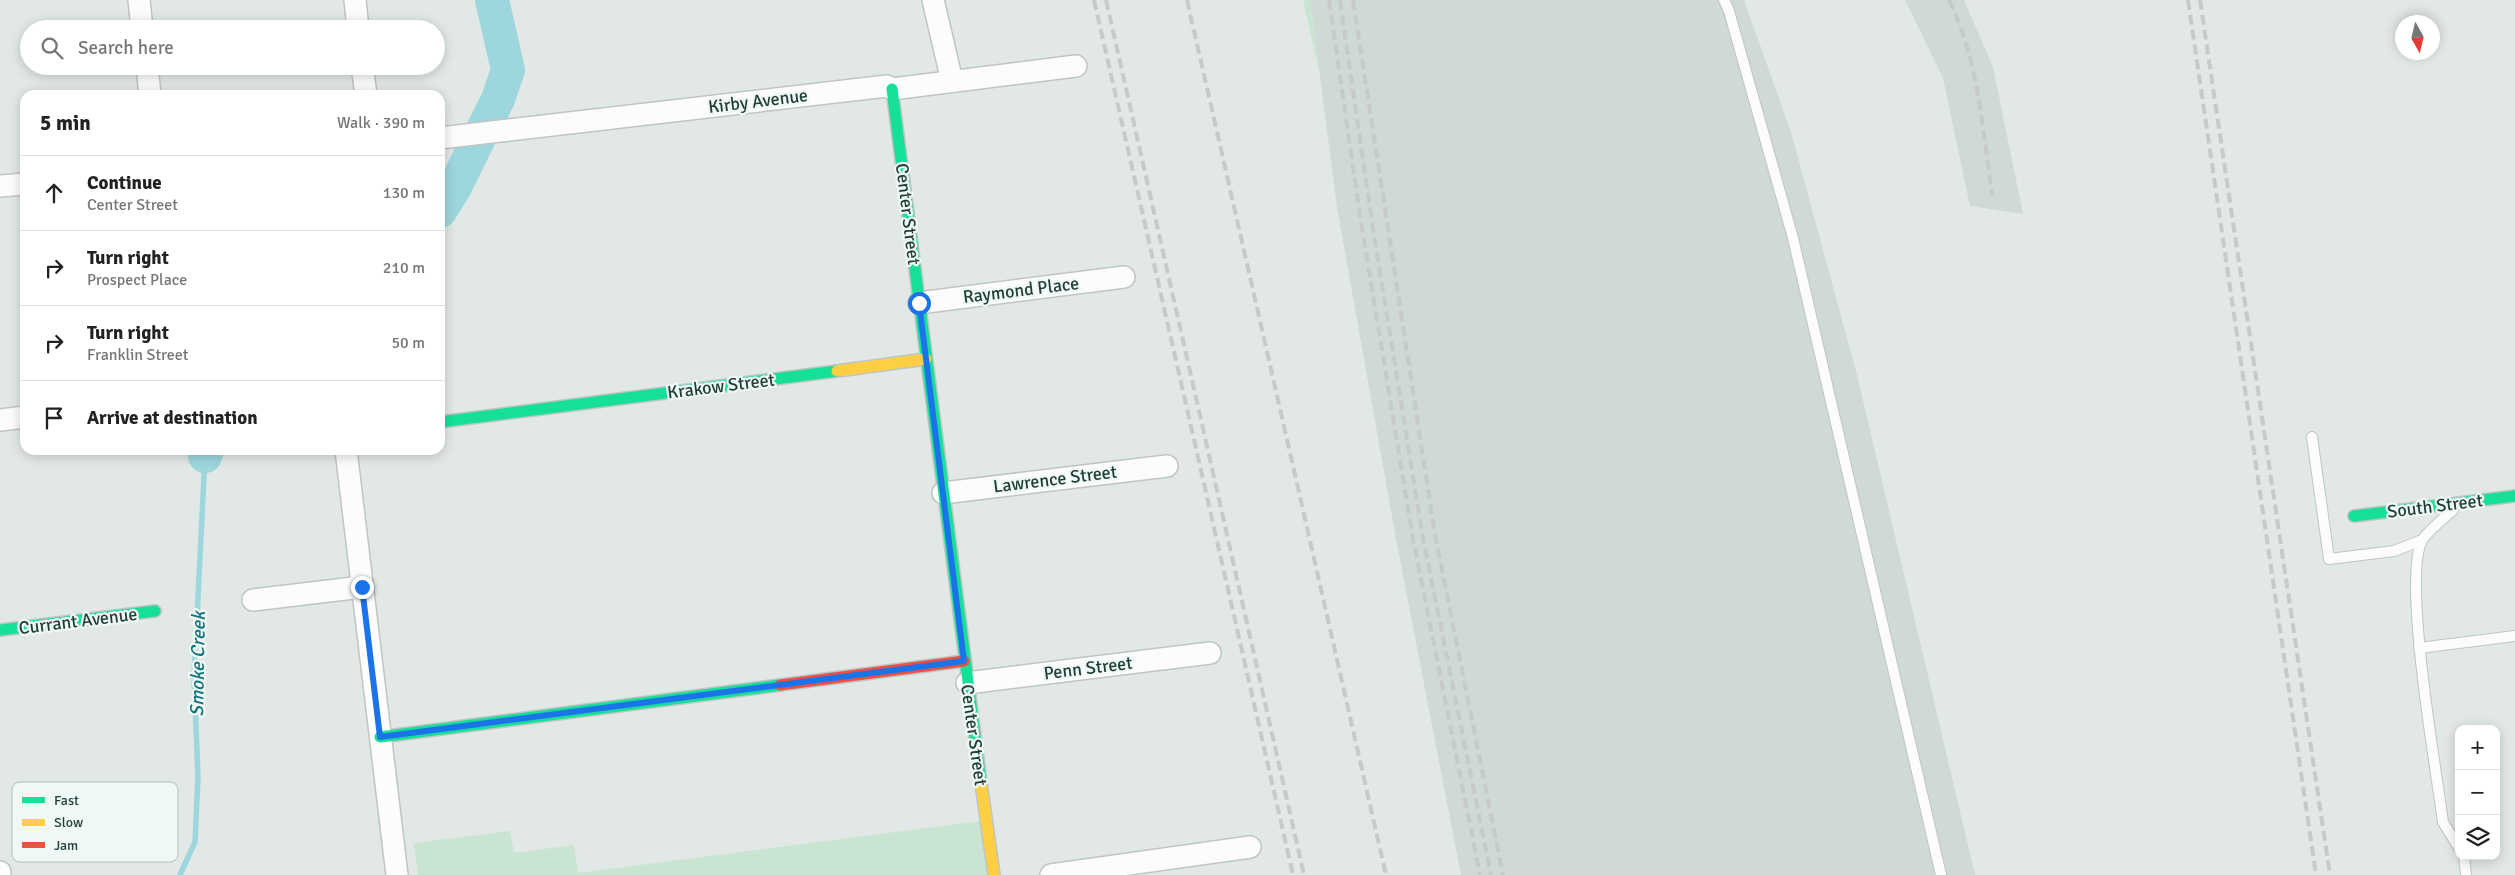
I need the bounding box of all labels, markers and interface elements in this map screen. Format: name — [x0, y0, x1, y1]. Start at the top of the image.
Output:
north arrow — [2395, 15, 2440, 60]
search box — [20, 20, 445, 75]
icon: search — [38, 34, 66, 62]
text: Search here — [78, 36, 174, 60]
street label: Kirby Avenue — [707, 84, 809, 118]
text: 5 min — [40, 110, 91, 136]
text: Walk · 390 m — [337, 113, 425, 133]
street label: Center Street — [891, 162, 925, 266]
text: Continue — [87, 171, 162, 195]
icon: ahead — [40, 179, 68, 207]
text: 130 m — [383, 183, 425, 203]
text: Center Street — [87, 195, 178, 215]
text: Turn right — [87, 246, 169, 270]
icon: right — [40, 254, 68, 282]
text: 210 m — [383, 258, 425, 278]
text: Prospect Place — [87, 270, 187, 290]
street label: Raymond Place — [962, 272, 1080, 308]
route start — [908, 292, 931, 315]
text: Turn right — [87, 321, 169, 345]
icon: right — [40, 329, 68, 357]
text: 50 m — [391, 333, 425, 353]
text: Franklin Street — [87, 345, 188, 365]
street label: Krakow Street — [666, 368, 776, 404]
icon: arrive — [40, 404, 68, 432]
text: Arrive at destination — [87, 406, 258, 430]
street label: Lawrence Street — [992, 460, 1118, 498]
street label: South Street — [2386, 489, 2484, 523]
route end — [351, 576, 374, 599]
street label: Currant Avenue — [17, 603, 139, 639]
water label: Smoke Creek — [185, 610, 211, 717]
street label: Penn Street — [1042, 652, 1134, 684]
street label: Center Street — [956, 683, 992, 787]
map controls — [2455, 725, 2500, 860]
button: + — [2455, 725, 2500, 770]
button: − — [2455, 770, 2500, 815]
legend — [12, 782, 178, 862]
text: Fast — [54, 792, 79, 809]
text: Slow — [54, 814, 83, 831]
button: layers — [2455, 815, 2500, 860]
text: Jam — [54, 837, 78, 854]

